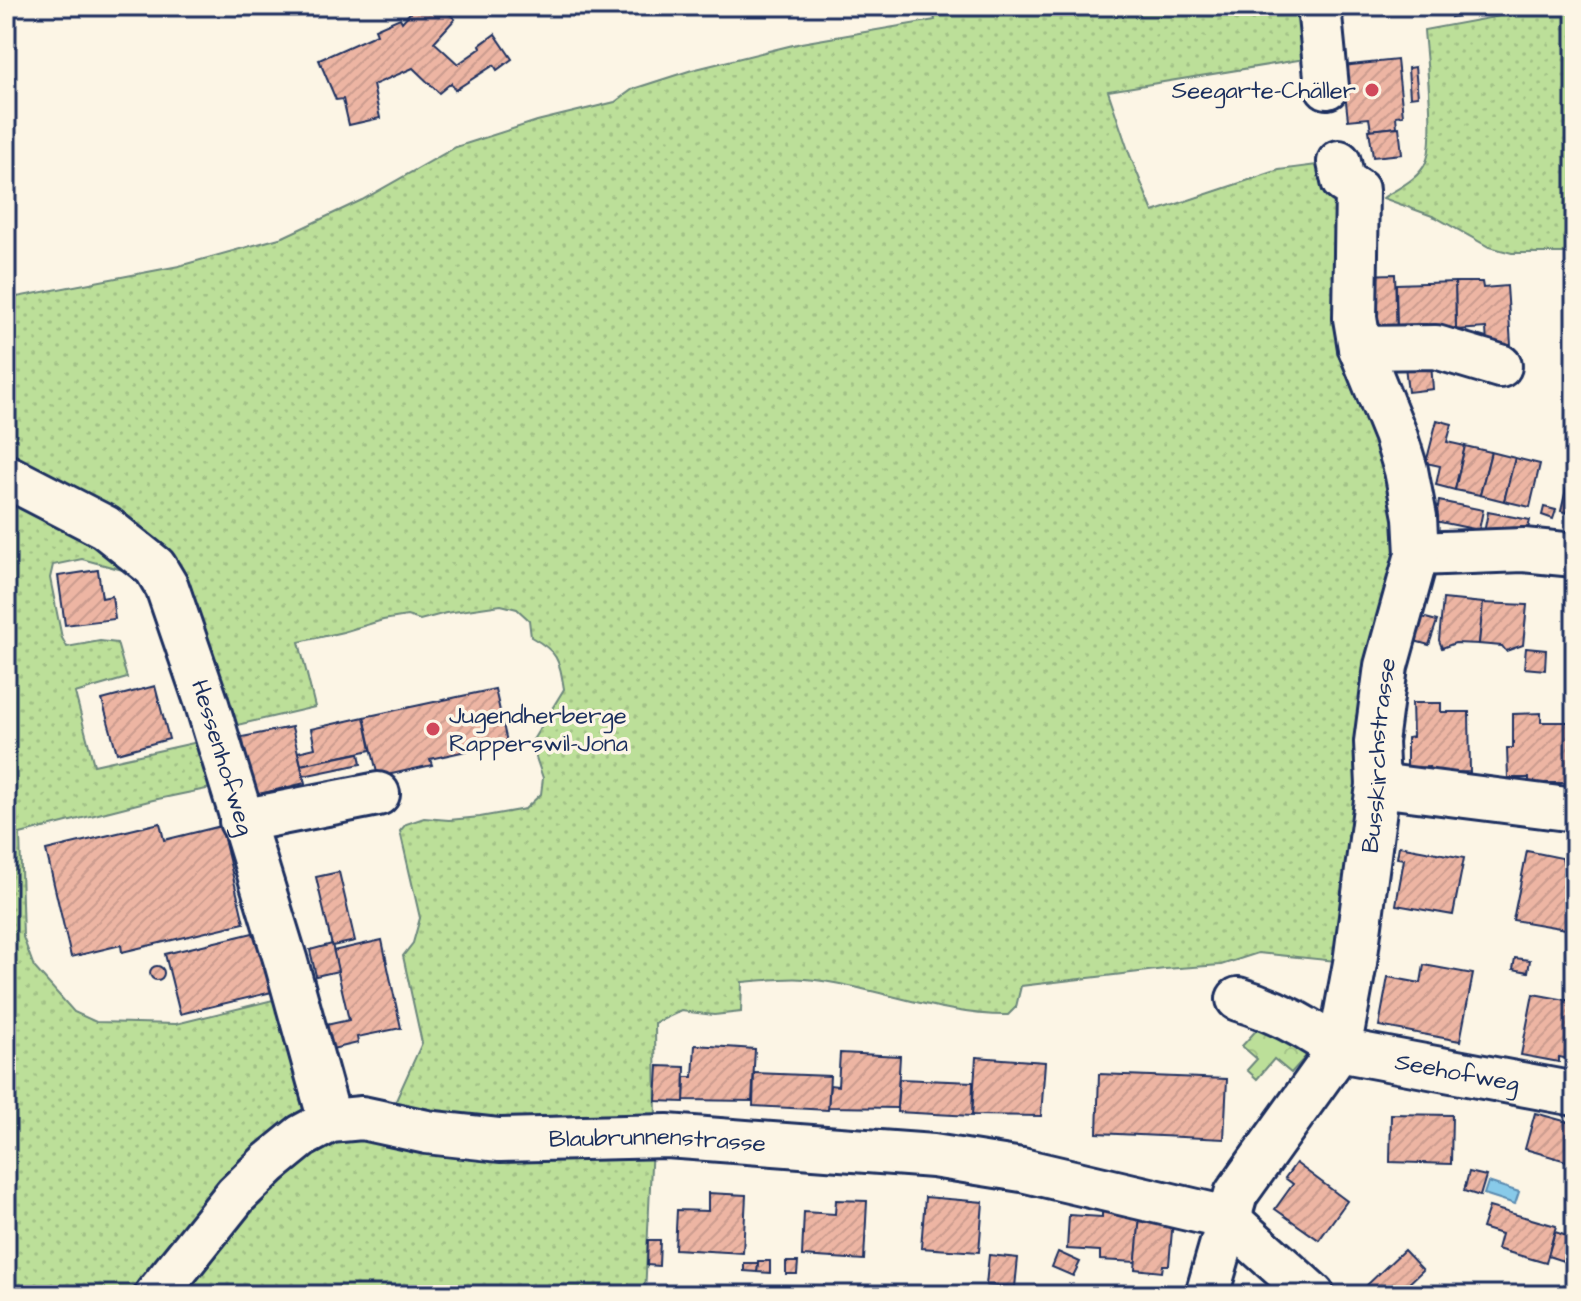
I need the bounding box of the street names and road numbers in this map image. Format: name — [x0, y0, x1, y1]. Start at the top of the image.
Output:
street label: Busskirchstrasse — [1353, 654, 1406, 855]
street label: Hessenhofweg — [182, 675, 262, 840]
street label: Seehofweg — [1392, 1045, 1522, 1102]
street label: Blaubrunnenstrasse — [548, 1120, 767, 1161]

